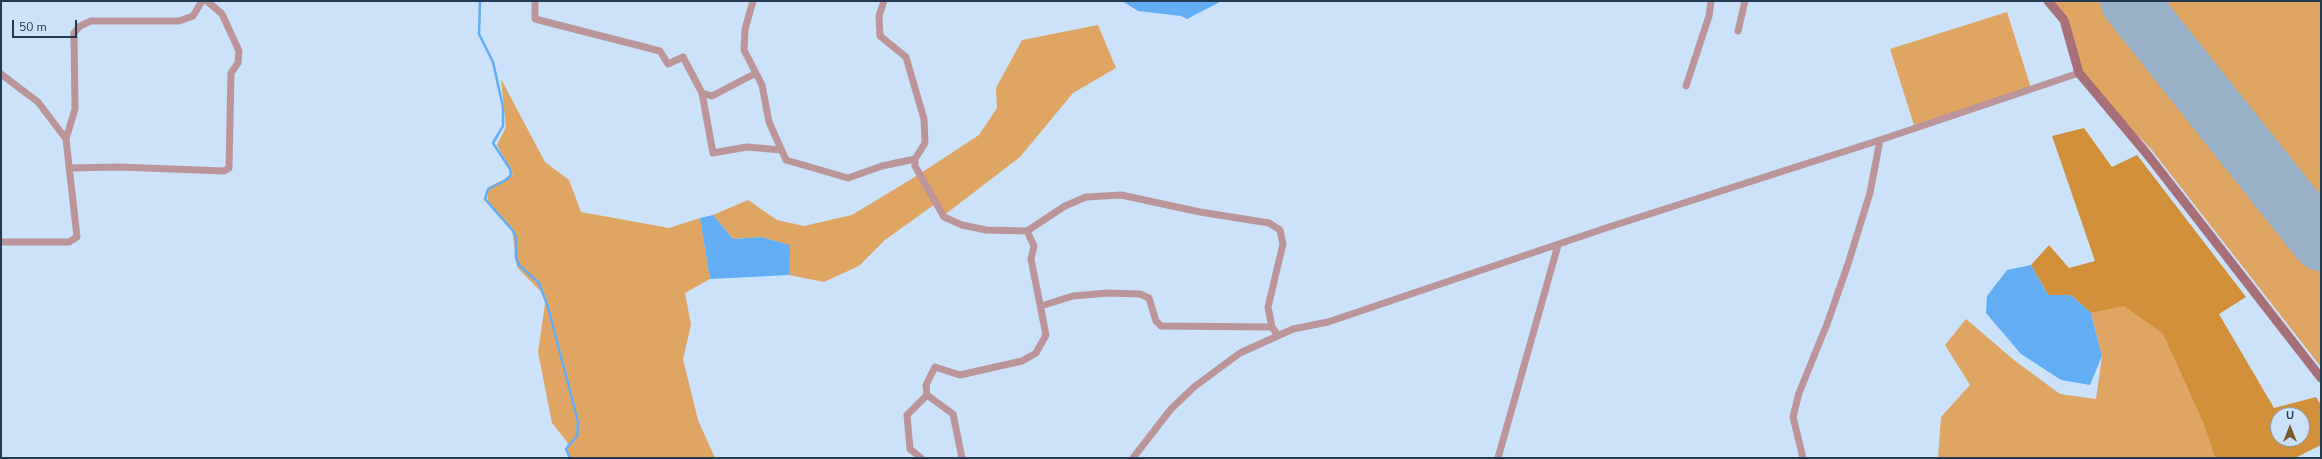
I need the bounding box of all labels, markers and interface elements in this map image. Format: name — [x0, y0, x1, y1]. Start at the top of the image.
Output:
scale bar — [14, 12, 79, 38]
text: 50 m — [19, 19, 47, 35]
north arrow — [2270, 407, 2310, 447]
text: U — [2286, 408, 2294, 423]

